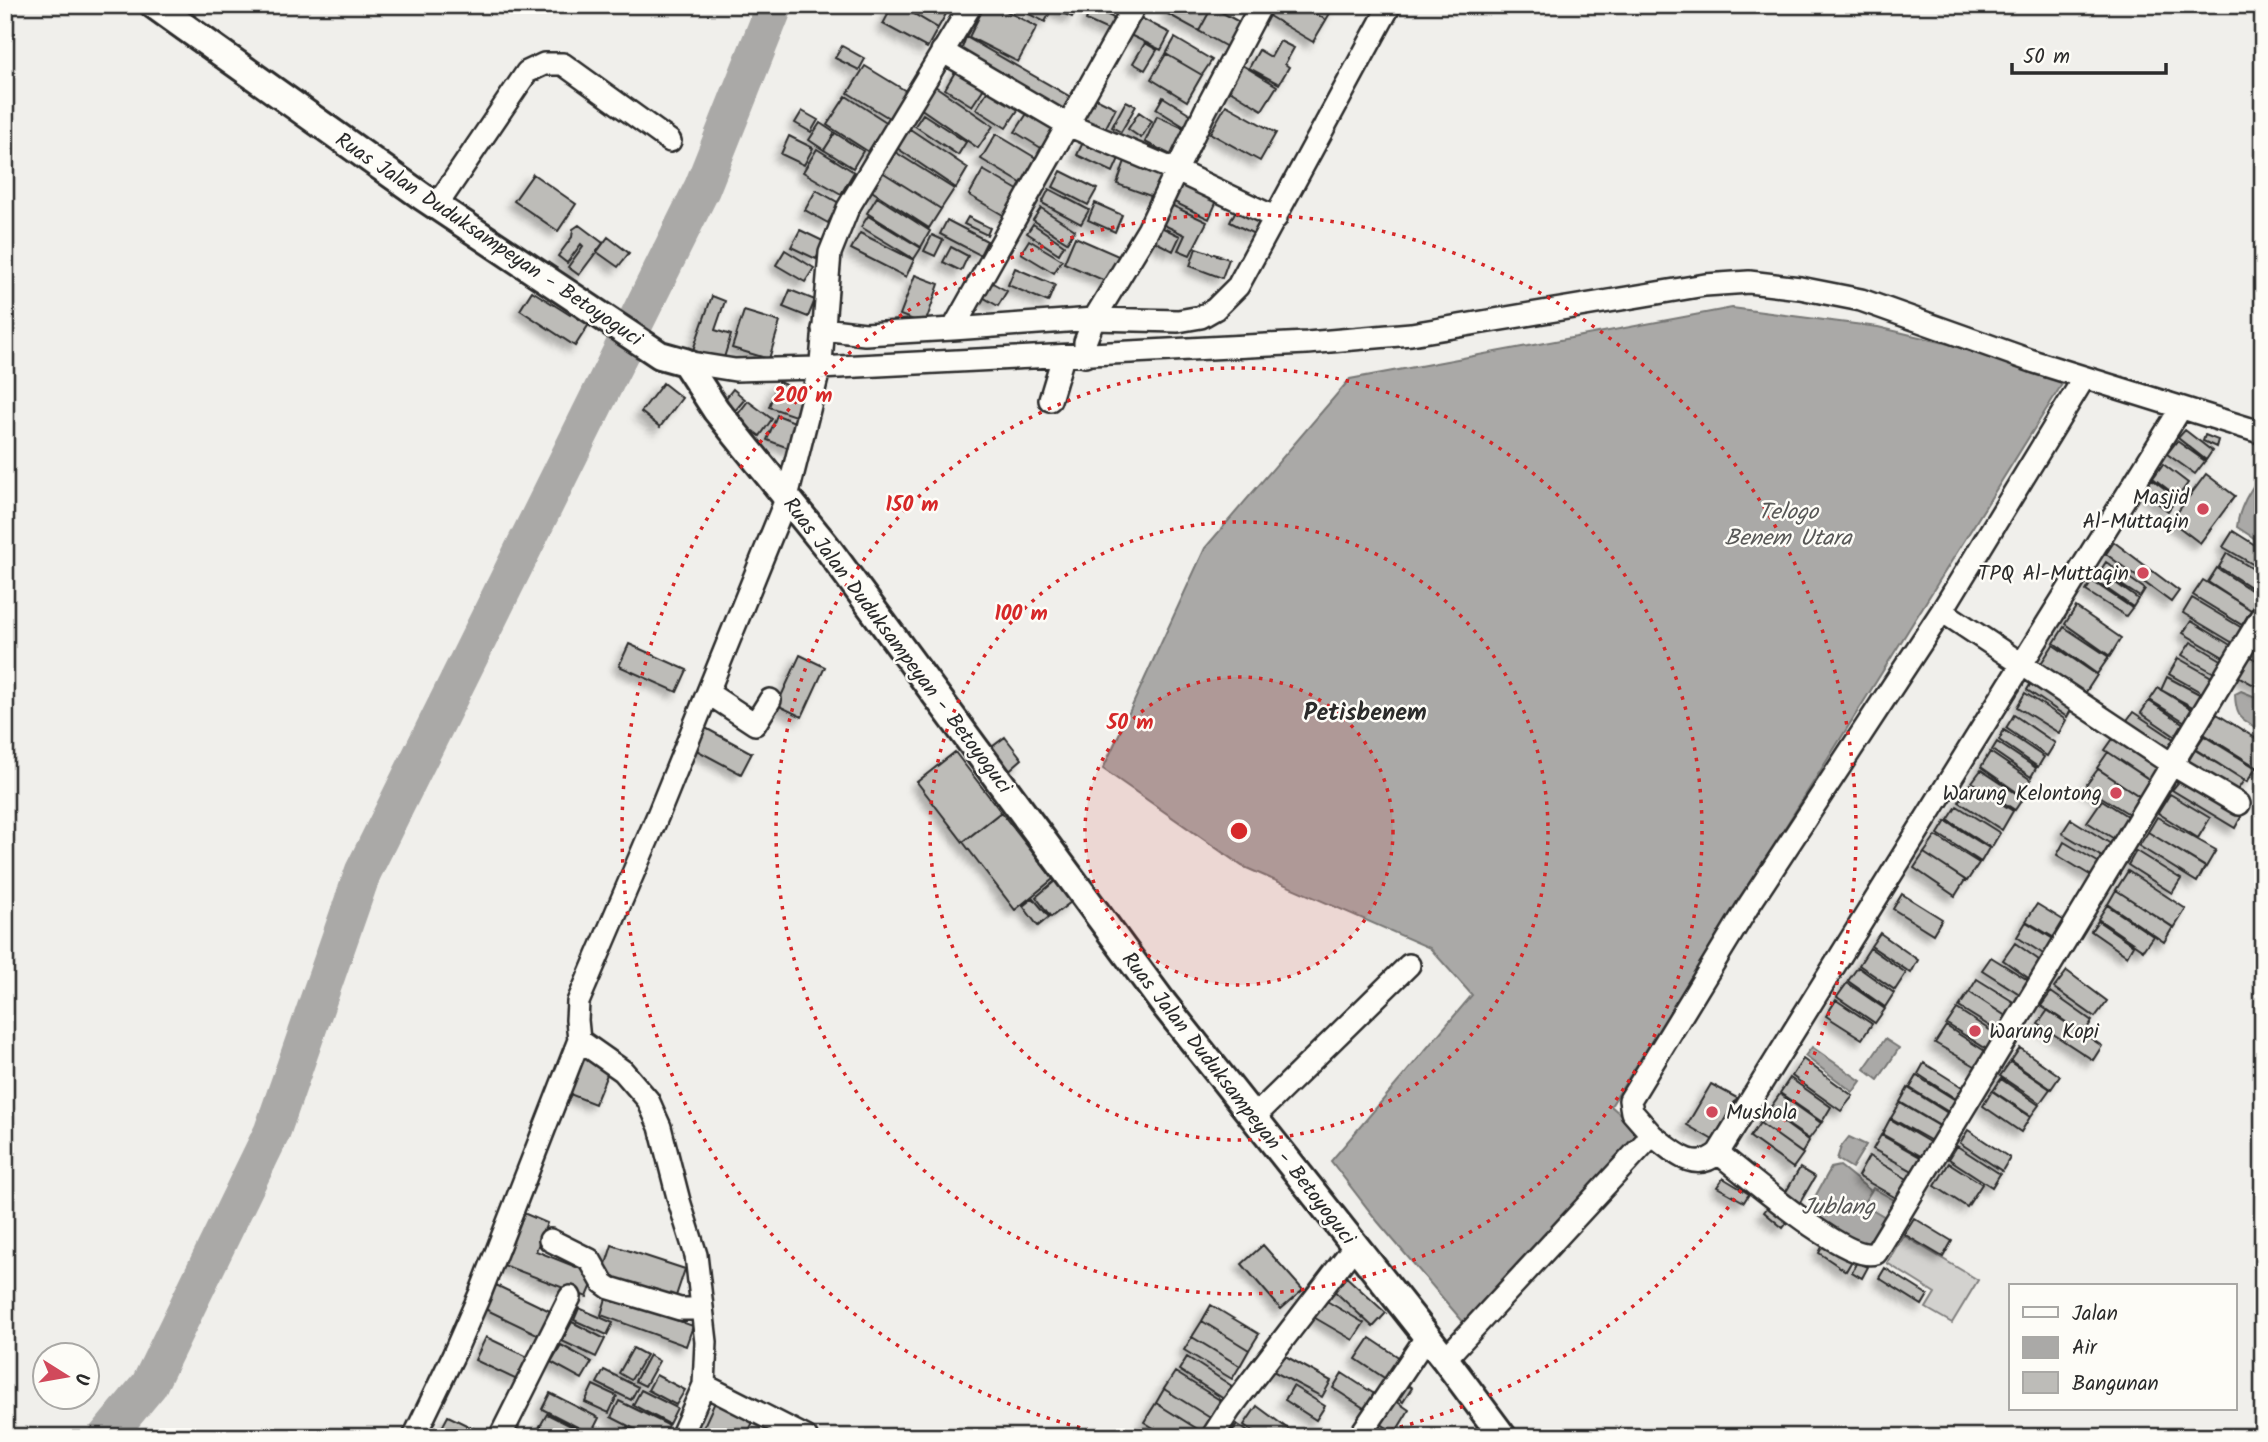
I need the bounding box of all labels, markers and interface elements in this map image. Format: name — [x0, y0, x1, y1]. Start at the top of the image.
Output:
scale bar — [2012, 32, 2166, 76]
text: 50 m — [2023, 41, 2070, 74]
street label: Ruas Jalan Duduksampeyan - Betoyoguci — [328, 125, 649, 356]
text: 200 m — [773, 380, 833, 413]
place label: Masjid Al-Muttaqin — [2083, 482, 2190, 539]
text: 150 m — [885, 489, 939, 522]
street label: Ruas Jalan Duduksampeyan - Betoyoguci — [774, 490, 1020, 802]
water label: Telogo Benem Utara — [1725, 495, 1854, 557]
marker: Masjid Al-Muttaqin — [2195, 501, 2211, 517]
place label: TPQ Al-Muttaqin — [1978, 558, 2129, 591]
marker: TPQ Al-Muttaqin — [2135, 565, 2151, 581]
text: 100 m — [994, 598, 1048, 631]
district label: Petisbenem — [1303, 694, 1427, 733]
text: 50 m — [1106, 707, 1153, 740]
place label: Warung Kelontong — [1943, 778, 2102, 811]
marker: Warung Kelontong — [2108, 785, 2124, 801]
centre of rings — [1227, 819, 1251, 843]
street label: Ruas Jalan Duduksampeyan - Betoyoguci — [1113, 945, 1364, 1254]
place label: Warung Kopi — [1989, 1016, 2100, 1049]
marker: Warung Kopi — [1967, 1023, 1983, 1039]
place label: Mushola — [1726, 1097, 1797, 1130]
marker: Mushola — [1704, 1104, 1720, 1120]
water label: Jublang — [1801, 1190, 1877, 1226]
legend — [2009, 1284, 2236, 1410]
text: Jalan — [2072, 1298, 2118, 1331]
text: Air — [2072, 1332, 2098, 1365]
north arrow — [32, 1340, 102, 1410]
text: Bangunan — [2072, 1368, 2159, 1401]
text: U — [65, 1370, 97, 1388]

